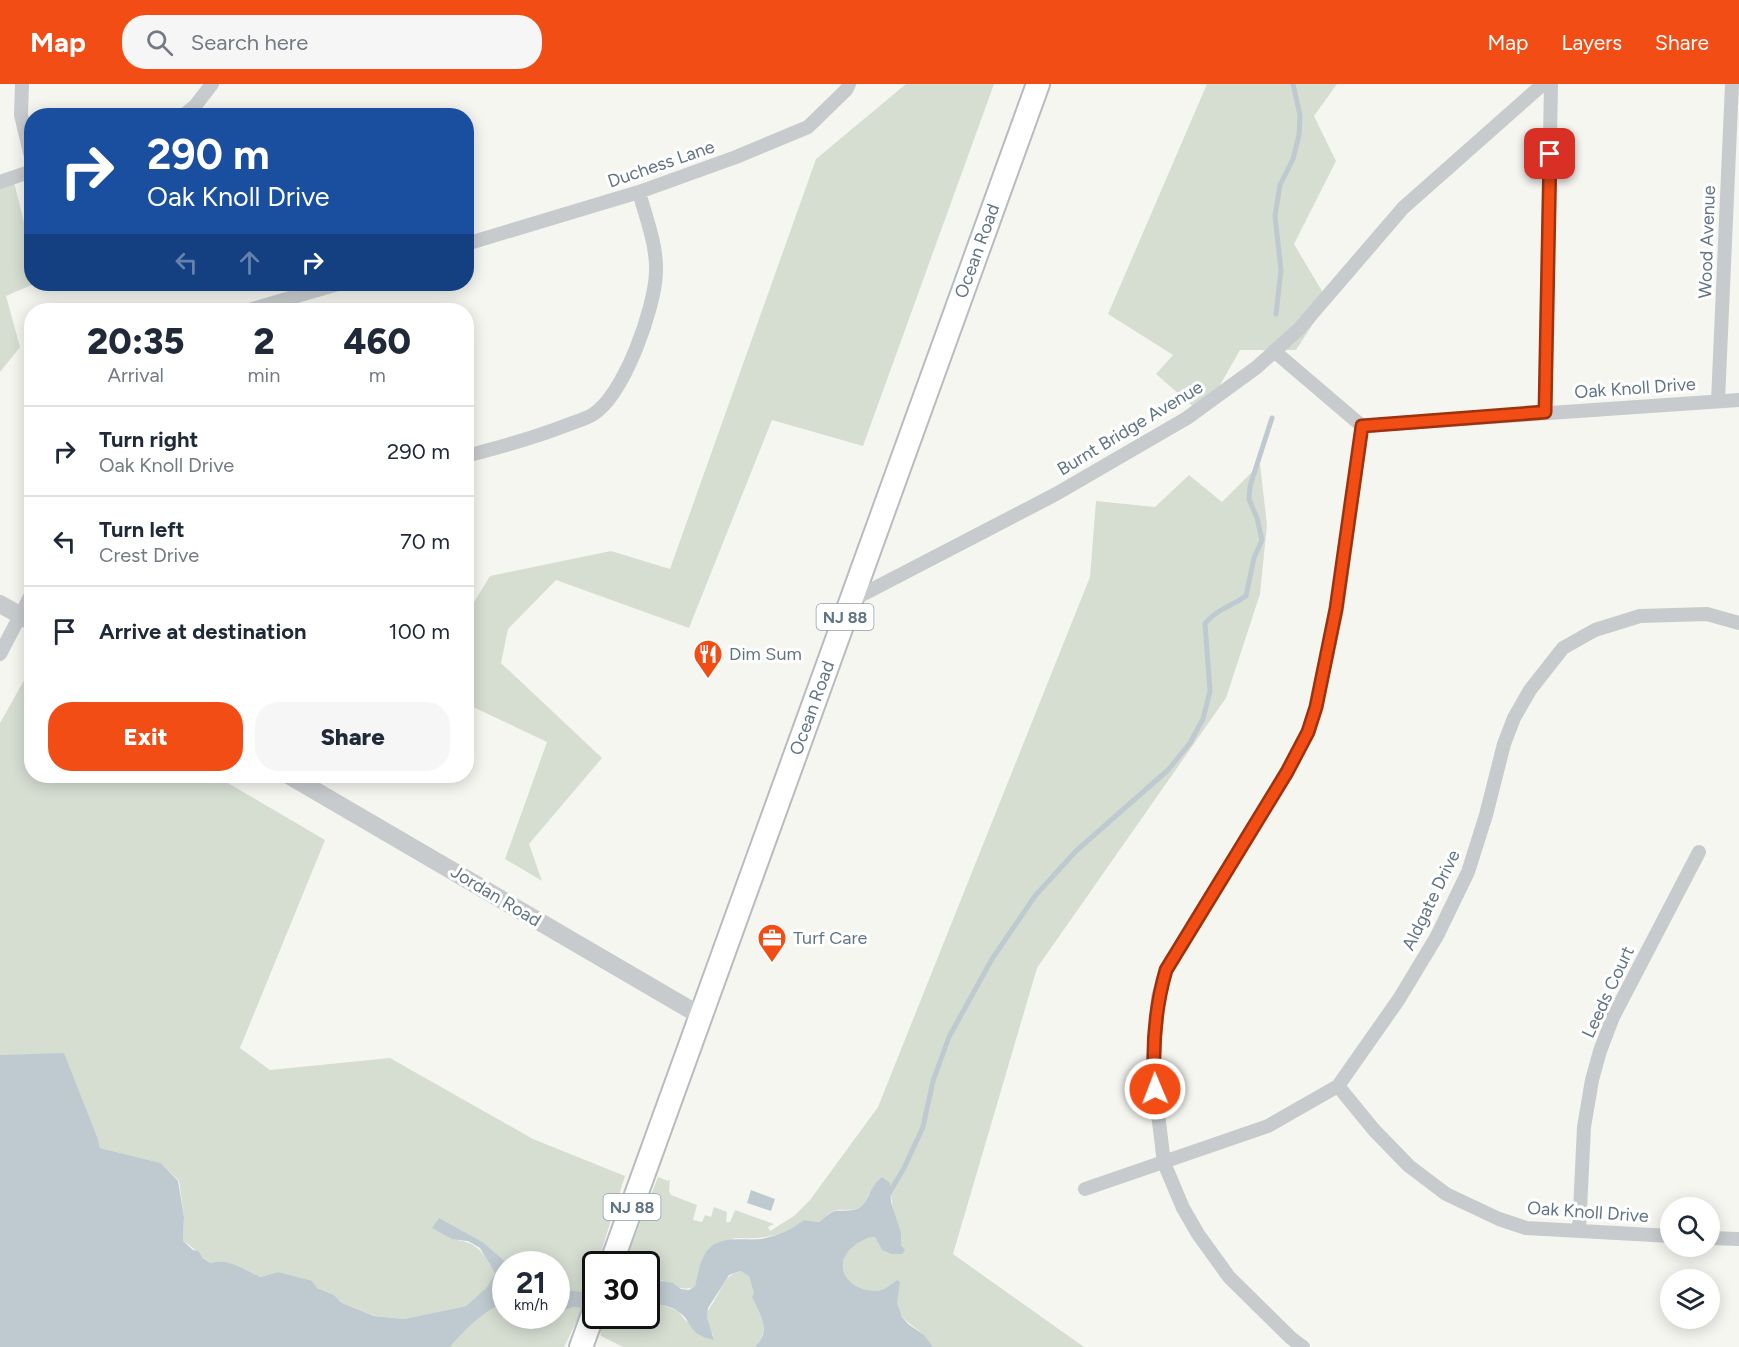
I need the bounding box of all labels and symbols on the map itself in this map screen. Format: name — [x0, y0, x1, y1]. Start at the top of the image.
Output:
pin — [1524, 128, 1575, 179]
street label: Duchess Lane — [605, 135, 718, 193]
street label: Wood Avenue — [1694, 185, 1720, 299]
street label: Ocean Road — [950, 201, 1004, 301]
street label: Oak Knoll Drive — [1574, 373, 1697, 403]
street label: Burnt Bridge Avenue — [1053, 376, 1207, 480]
road number: NJ 88 — [816, 604, 874, 630]
restaurant icon: Dim Sum — [692, 638, 724, 680]
place label: Dim Sum — [729, 643, 802, 665]
street label: Ocean Road — [785, 658, 839, 758]
street label: Aldgate Drive — [1397, 846, 1465, 954]
street label: Jordan Road — [447, 860, 545, 932]
office icon: Turf Care — [756, 922, 788, 964]
place label: Turf Care — [793, 927, 868, 949]
street label: Leeds Court — [1577, 942, 1639, 1041]
position arrow — [1123, 1057, 1187, 1121]
road number: NJ 88 — [604, 1194, 660, 1220]
street label: Oak Knoll Drive — [1527, 1197, 1650, 1227]
speed limit sign: 30 — [582, 1251, 660, 1329]

